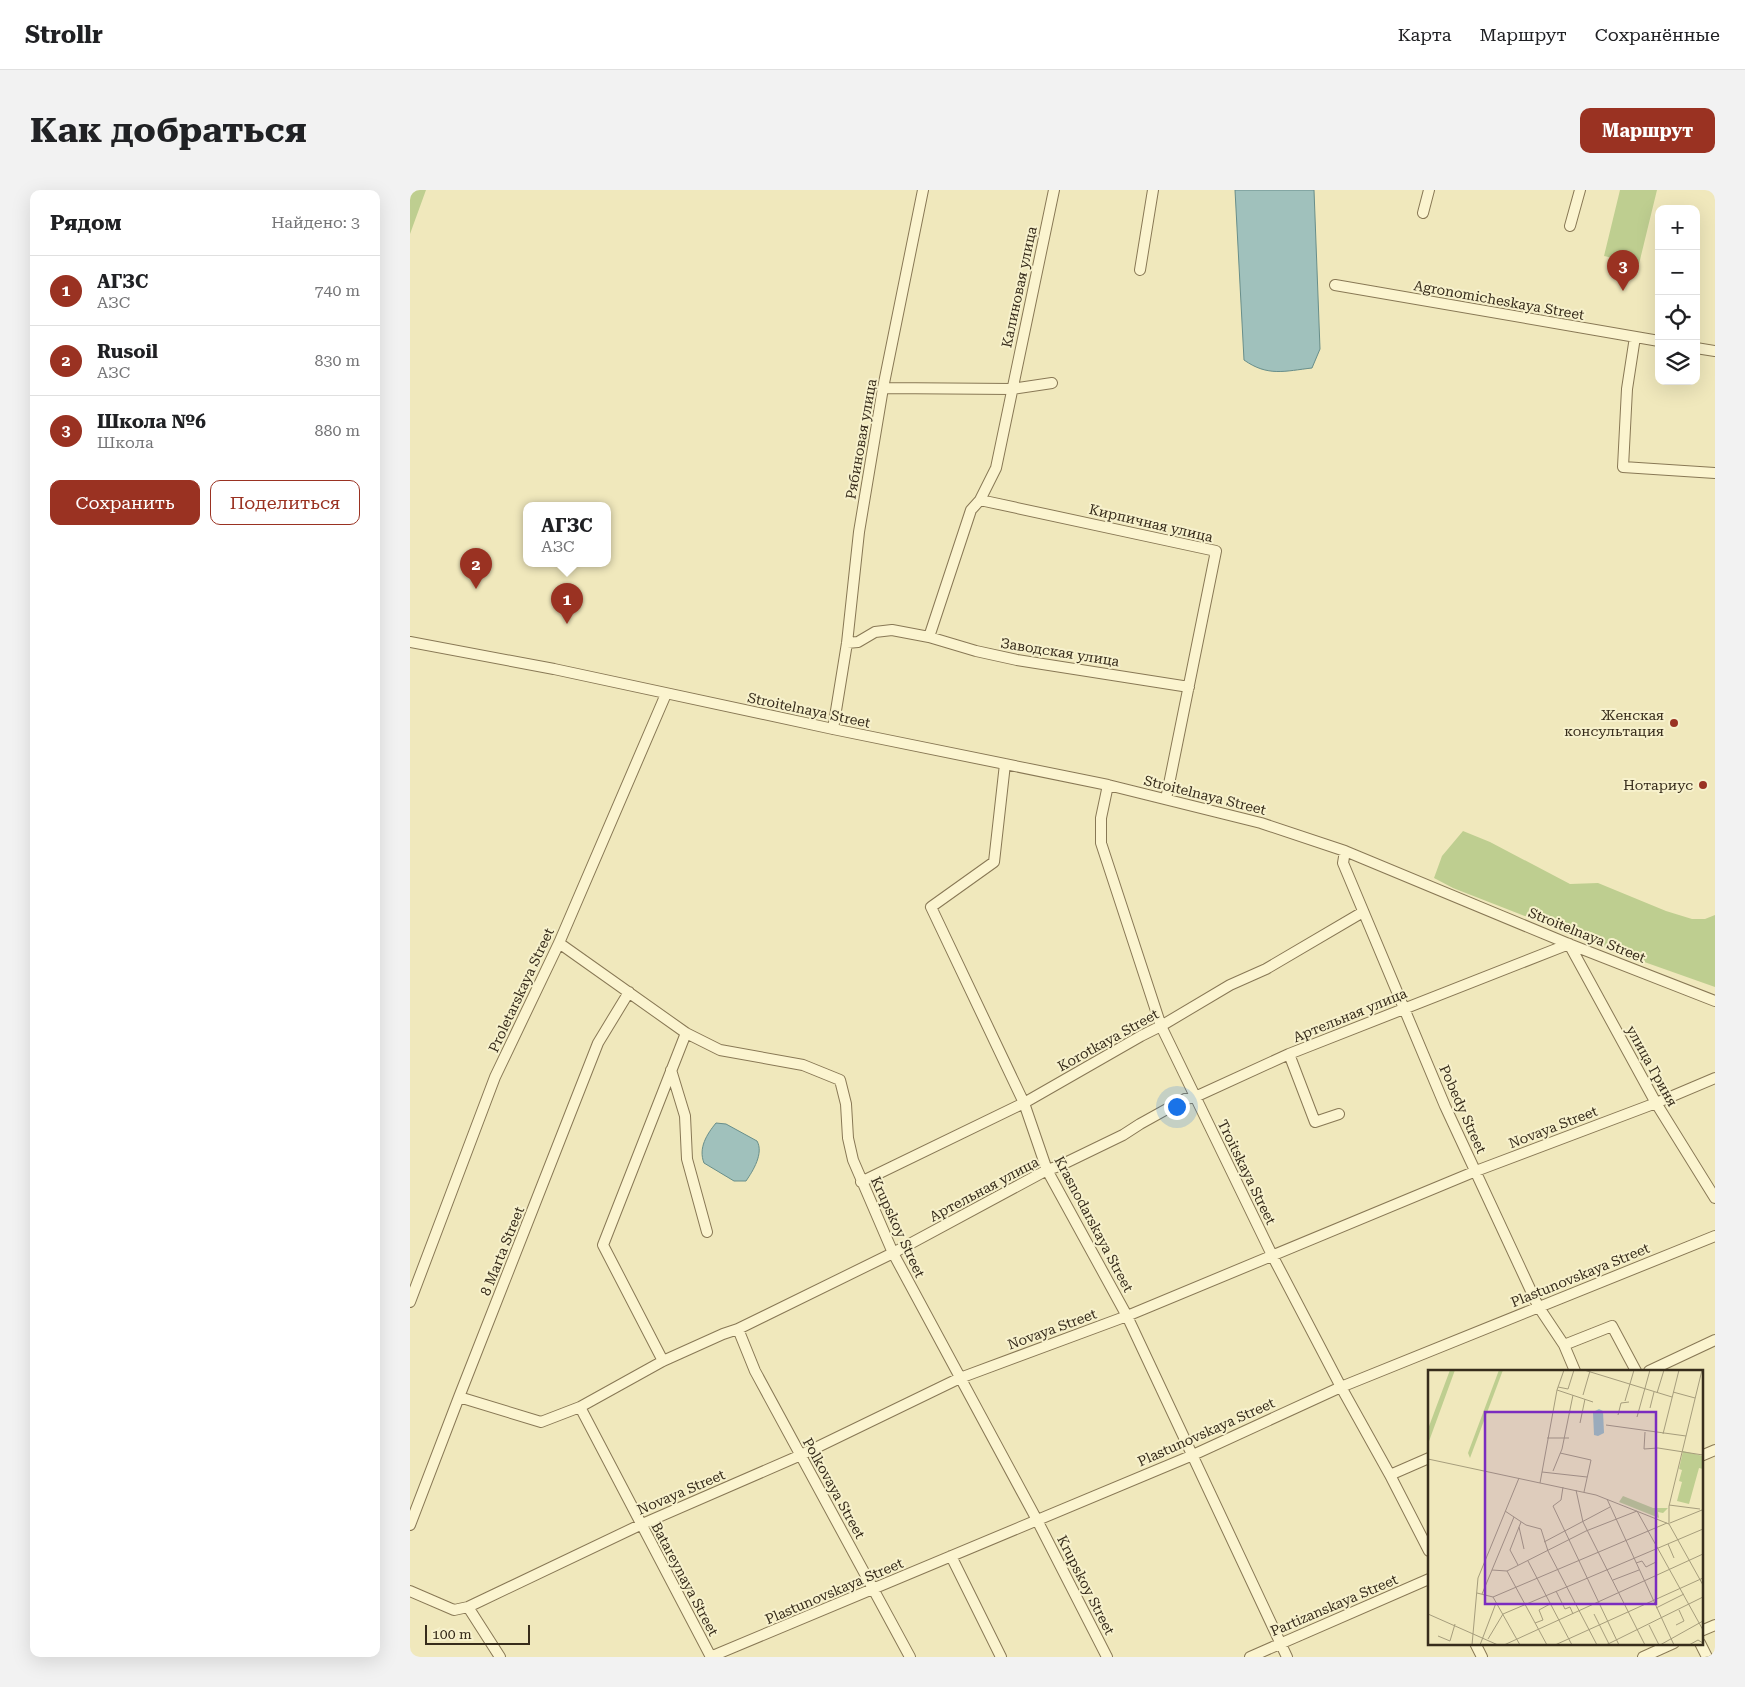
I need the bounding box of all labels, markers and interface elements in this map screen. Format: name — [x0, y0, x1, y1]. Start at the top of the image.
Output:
text: Strollr — [25, 21, 103, 49]
text: Карта — [1398, 24, 1452, 45]
text: Маршрут — [1480, 24, 1567, 45]
text: Сохранённые — [1595, 24, 1720, 45]
button: Маршрут — [1580, 108, 1715, 153]
text: Как добраться — [30, 110, 307, 151]
map controls — [1655, 205, 1700, 385]
button: + — [1655, 205, 1700, 250]
text: Рядом — [50, 211, 122, 235]
text: Найдено: 3 — [271, 213, 360, 232]
street label: Калиновая улица — [998, 224, 1040, 349]
pin: 3 — [1607, 250, 1639, 291]
button: − — [1655, 250, 1700, 295]
text: АГЗС — [97, 270, 148, 293]
street label: Agronomicheskaya Street — [1412, 277, 1586, 323]
text: 1 — [62, 281, 70, 300]
text: 740 m — [314, 281, 360, 300]
text: АЗС — [97, 293, 130, 312]
button: locate — [1655, 295, 1700, 340]
text: Rusoil — [97, 340, 158, 363]
button: layers — [1655, 340, 1700, 385]
text: 2 — [62, 351, 70, 370]
text: 830 m — [314, 351, 360, 370]
text: АЗС — [97, 363, 130, 382]
street label: Рябиновая улица — [843, 377, 880, 501]
text: Школа №6 — [97, 410, 206, 433]
text: 3 — [62, 421, 70, 440]
text: 880 m — [314, 421, 360, 440]
text: Школа — [97, 433, 154, 452]
button: Сохранить — [50, 480, 200, 525]
button: Поделиться — [210, 480, 360, 525]
street label: Кирпичная улица — [1087, 501, 1215, 545]
popup — [523, 502, 611, 567]
text: АГЗС — [541, 514, 593, 537]
text: АЗС — [541, 537, 575, 556]
pin: 2 — [460, 548, 492, 589]
pin: 1 — [551, 583, 583, 624]
street label: Заводская улица — [999, 635, 1121, 669]
street label: Stroitelnaya Street — [746, 689, 872, 731]
place label: Женская консультация — [1564, 707, 1664, 739]
marker: Женская консультация — [1668, 717, 1680, 729]
street label: Stroitelnaya Street — [1142, 772, 1268, 818]
place label: Нотариус — [1623, 777, 1693, 793]
marker: Нотариус — [1697, 779, 1709, 791]
street label: Stroitelnaya Street — [1526, 904, 1648, 966]
street label: Proletarskaya Street — [485, 925, 557, 1055]
street label: Артельная улица — [1291, 985, 1410, 1045]
street label: Korotkaya Street — [1055, 1006, 1161, 1074]
street label: улица Гриня — [1623, 1023, 1681, 1109]
street label: Pobedy Street — [1436, 1062, 1490, 1156]
your location — [1164, 1094, 1190, 1120]
street label: Novaya Street — [1506, 1103, 1600, 1151]
street label: Troitskaya Street — [1215, 1117, 1279, 1227]
street label: Артельная улица — [927, 1153, 1042, 1225]
street label: Krasnodarskaya Street — [1051, 1153, 1137, 1295]
street label: Krupskoy Street — [868, 1174, 928, 1280]
street label: 8 Marta Street — [477, 1204, 527, 1298]
street label: Plastunovskaya Street — [1508, 1240, 1652, 1310]
street label: Novaya Street — [1005, 1305, 1099, 1353]
inset map — [1428, 1370, 1702, 1644]
street label: Plastunovskaya Street — [1135, 1395, 1277, 1469]
street label: Polkovaya Street — [800, 1435, 868, 1541]
street label: Novaya Street — [635, 1466, 727, 1518]
street label: Batareynaya Street — [648, 1519, 722, 1639]
street label: Krupskoy Street — [1054, 1533, 1118, 1637]
street label: Plastunovskaya Street — [763, 1555, 905, 1627]
street label: Partizanskaya Street — [1268, 1571, 1400, 1639]
scale bar — [425, 1622, 530, 1645]
text: 100 m — [432, 1626, 472, 1642]

